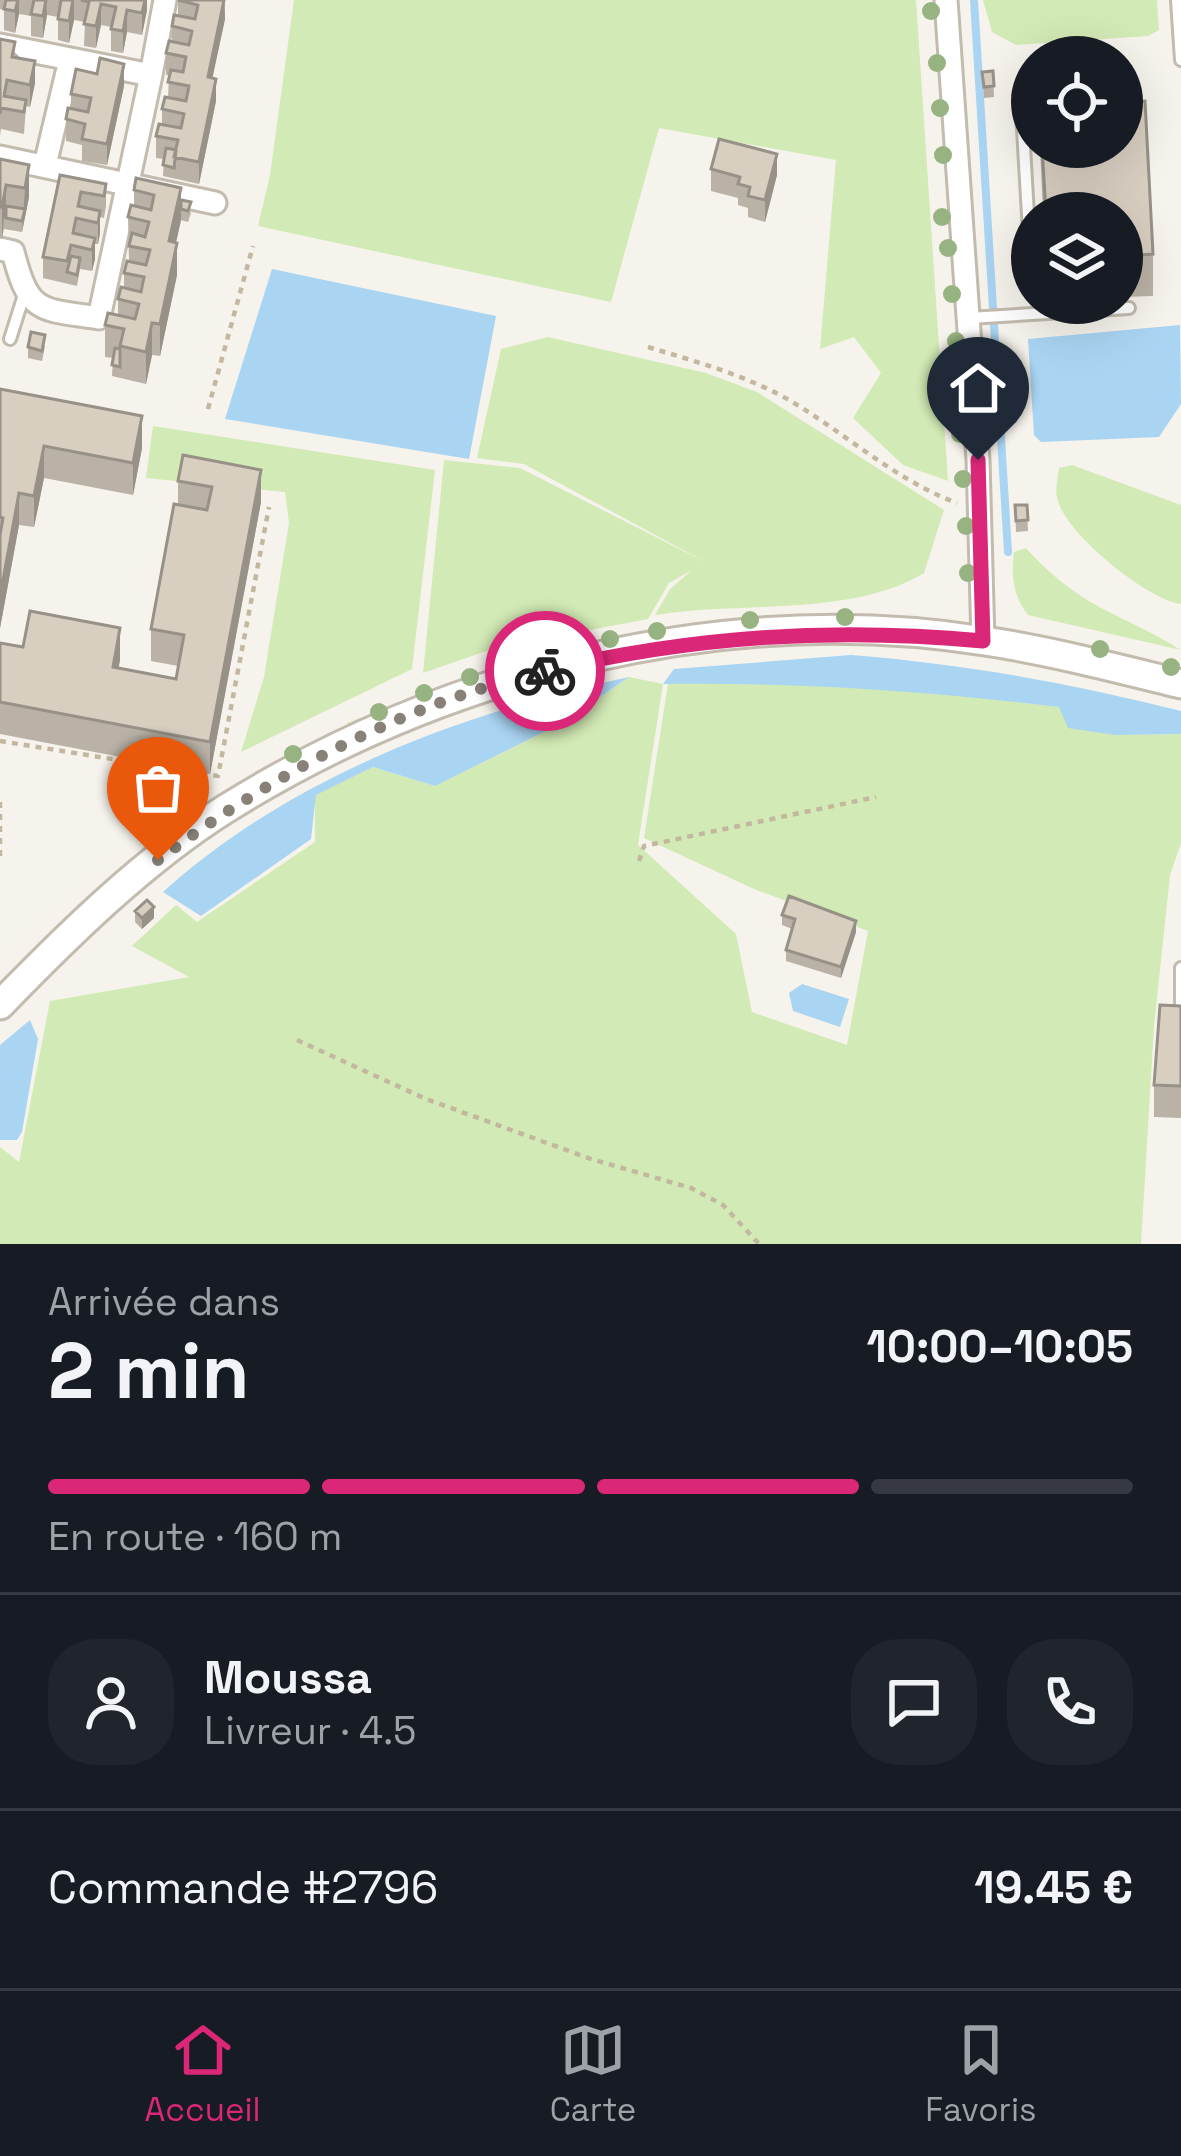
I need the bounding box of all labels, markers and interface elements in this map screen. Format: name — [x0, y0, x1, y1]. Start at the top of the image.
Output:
map controls — [1011, 36, 1143, 324]
button: locate — [1011, 36, 1143, 168]
button: layers — [1011, 192, 1143, 324]
pin — [927, 337, 1029, 460]
icon: home — [945, 355, 1011, 421]
courier — [485, 611, 605, 731]
icon: bike — [512, 638, 578, 704]
pin — [107, 737, 209, 860]
icon: bag — [125, 755, 191, 821]
text: Arrivée dans — [48, 1277, 280, 1326]
text: 10:00–10:05 — [866, 1318, 1133, 1375]
text: 2 min — [48, 1321, 250, 1421]
text: En route · 160 m — [48, 1512, 342, 1561]
button: person — [48, 1639, 174, 1765]
button: chat — [851, 1639, 977, 1765]
button: phone — [1007, 1639, 1133, 1765]
text: Moussa — [204, 1649, 372, 1706]
text: Livreur · 4.5 — [204, 1706, 416, 1755]
text: Commande #2796 — [48, 1859, 438, 1916]
text: 19.45 € — [974, 1859, 1133, 1916]
tab: Accueil — [144, 2017, 261, 2131]
tab: Carte — [550, 2017, 636, 2131]
tab: Favoris — [925, 2017, 1036, 2131]

